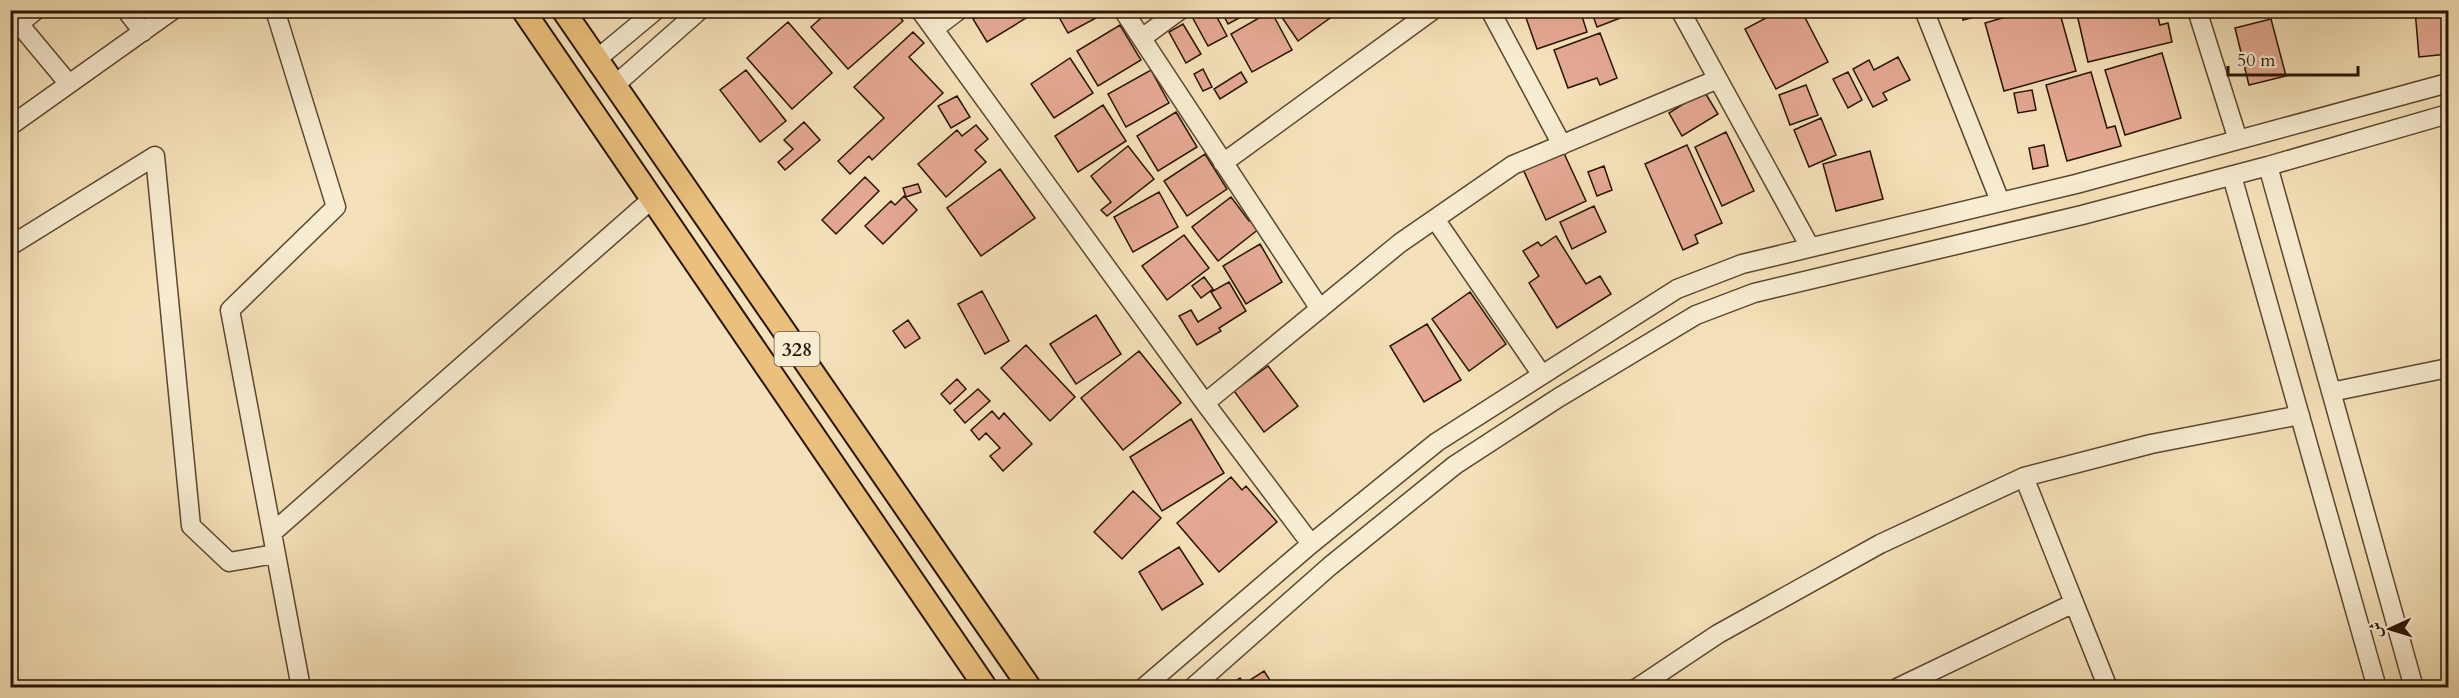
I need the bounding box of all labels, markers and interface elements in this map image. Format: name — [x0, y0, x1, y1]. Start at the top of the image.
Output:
scale bar — [2228, 39, 2358, 77]
text: 50 m — [2237, 48, 2276, 73]
road number: 328 — [774, 332, 820, 366]
north arrow — [2360, 599, 2420, 659]
text: ش — [2365, 621, 2388, 639]

